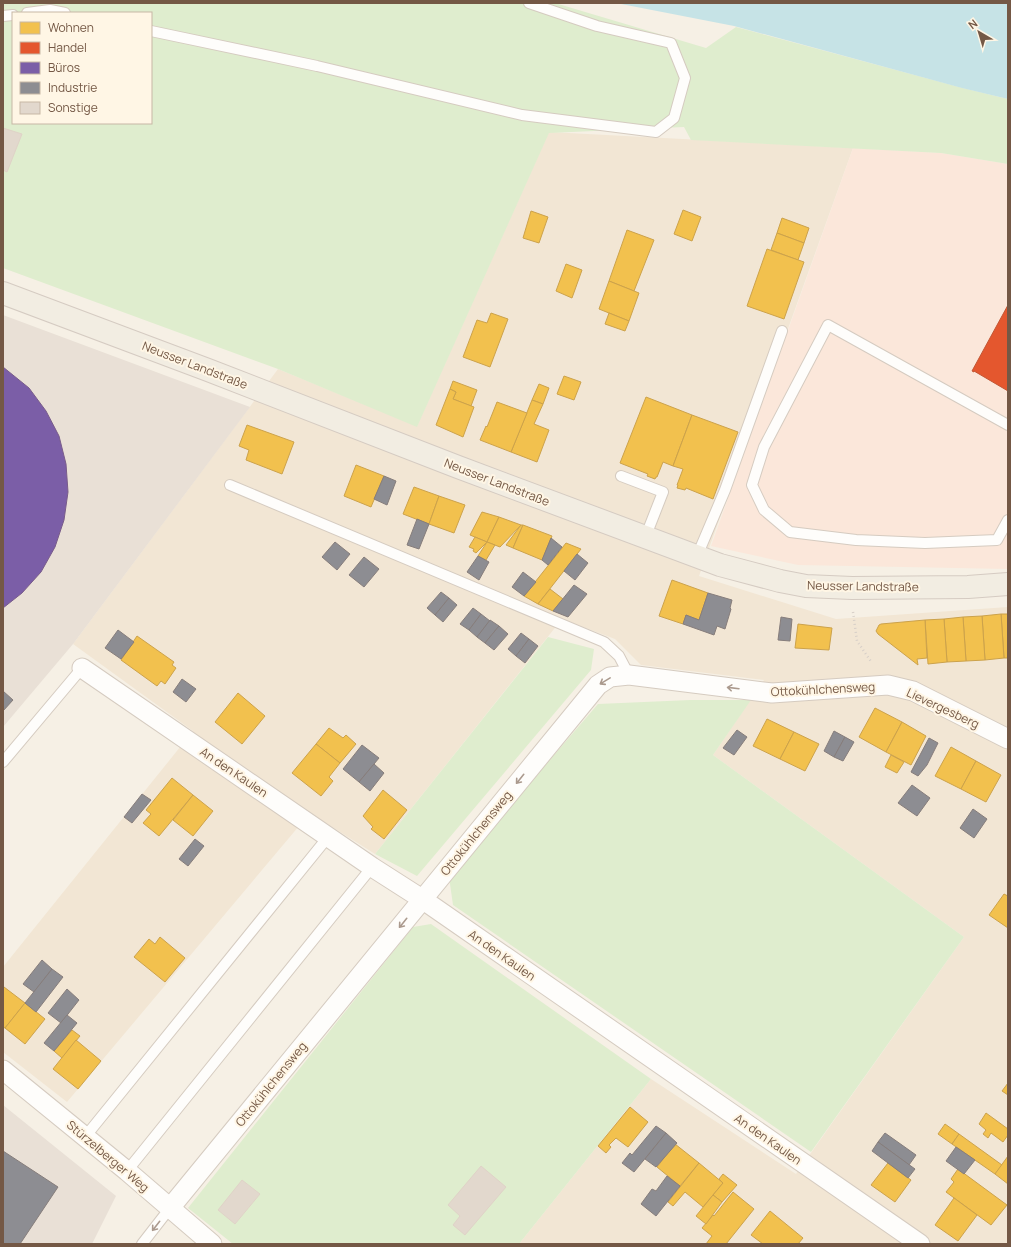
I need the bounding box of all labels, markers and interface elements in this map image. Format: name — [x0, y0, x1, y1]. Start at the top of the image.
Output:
legend — [12, 12, 152, 124]
north arrow — [959, 12, 999, 52]
text: N — [965, 15, 980, 32]
text: Wohnen — [48, 19, 94, 36]
text: Handel — [48, 39, 87, 56]
text: Büros — [48, 59, 80, 76]
text: Industrie — [48, 79, 97, 96]
text: Sonstige — [48, 99, 98, 116]
street label: Neusser Landstraße — [140, 337, 250, 393]
street label: Neusser Landstraße — [442, 454, 552, 510]
street label: Neusser Landstraße — [807, 577, 919, 595]
one-way arrow — [599, 677, 611, 685]
street label: Ottokühlchensweg — [770, 678, 876, 700]
one-way arrow — [727, 684, 740, 692]
street label: Lievergesberg — [904, 684, 982, 732]
street label: An den Kaulen — [197, 743, 271, 801]
one-way arrow — [516, 774, 525, 784]
street label: Ottokühlchensweg — [436, 787, 516, 879]
one-way arrow — [398, 917, 407, 928]
street label: An den Kaulen — [465, 926, 539, 984]
street label: Ottokühlchensweg — [231, 1038, 311, 1130]
street label: An den Kaulen — [731, 1110, 805, 1168]
street label: Stürzelberger Weg — [63, 1116, 153, 1196]
one-way arrow — [151, 1221, 160, 1232]

